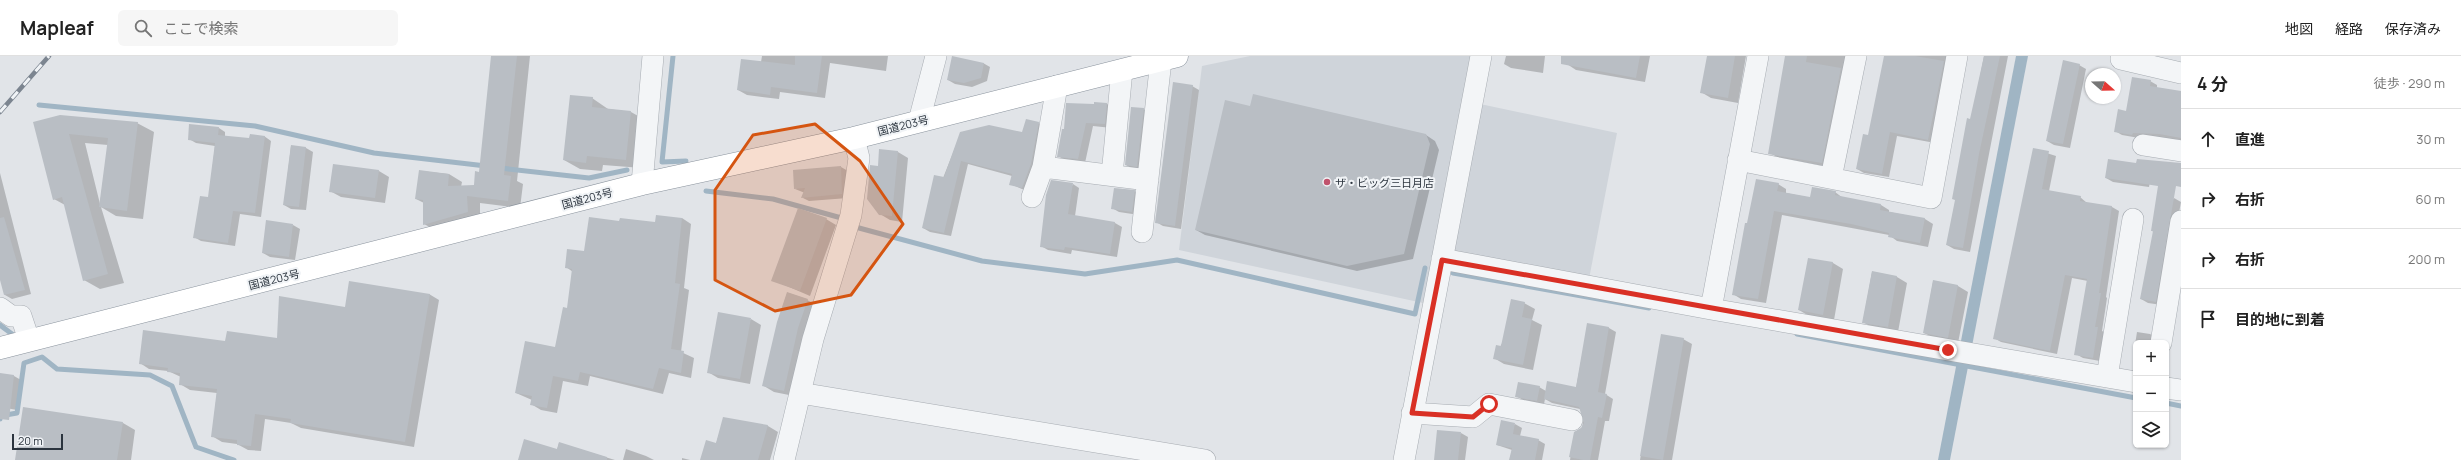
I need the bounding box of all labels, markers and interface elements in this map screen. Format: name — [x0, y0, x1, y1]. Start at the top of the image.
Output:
search box — [118, 10, 398, 46]
text: Mapleaf — [20, 15, 94, 41]
icon: search — [132, 17, 154, 39]
text: ここで検索 — [164, 18, 239, 39]
text: 地図 — [2285, 19, 2313, 38]
text: 経路 — [2335, 19, 2363, 38]
text: 保存済み — [2385, 19, 2441, 38]
north arrow — [2085, 68, 2121, 104]
text: 4 分 — [2197, 72, 2228, 95]
text: 徒歩 · 290 m — [2374, 74, 2445, 92]
street label: 国道203号 — [876, 111, 930, 139]
icon: ahead — [2197, 128, 2219, 150]
text: 直進 — [2235, 129, 2265, 150]
text: 30 m — [2416, 130, 2445, 148]
place label: ザ・ビッグ三日月店 — [1335, 175, 1434, 190]
marker: ザ・ビッグ三日月店 — [1322, 177, 1332, 187]
street label: 国道203号 — [560, 184, 614, 212]
icon: right — [2197, 188, 2219, 210]
text: 右折 — [2235, 189, 2265, 210]
text: 60 m — [2415, 190, 2445, 208]
icon: right — [2197, 248, 2219, 270]
text: 右折 — [2235, 249, 2265, 270]
text: 200 m — [2408, 250, 2445, 268]
street label: 国道203号 — [247, 265, 301, 293]
icon: arrive — [2197, 308, 2219, 330]
text: 目的地に到着 — [2235, 309, 2325, 330]
map controls — [2133, 340, 2169, 448]
button: + — [2133, 340, 2169, 376]
route end — [1939, 341, 1957, 359]
button: − — [2133, 376, 2169, 412]
route start — [1480, 395, 1498, 413]
button: layers — [2133, 412, 2169, 448]
scale bar — [12, 432, 63, 451]
text: 20 m — [18, 433, 43, 448]

